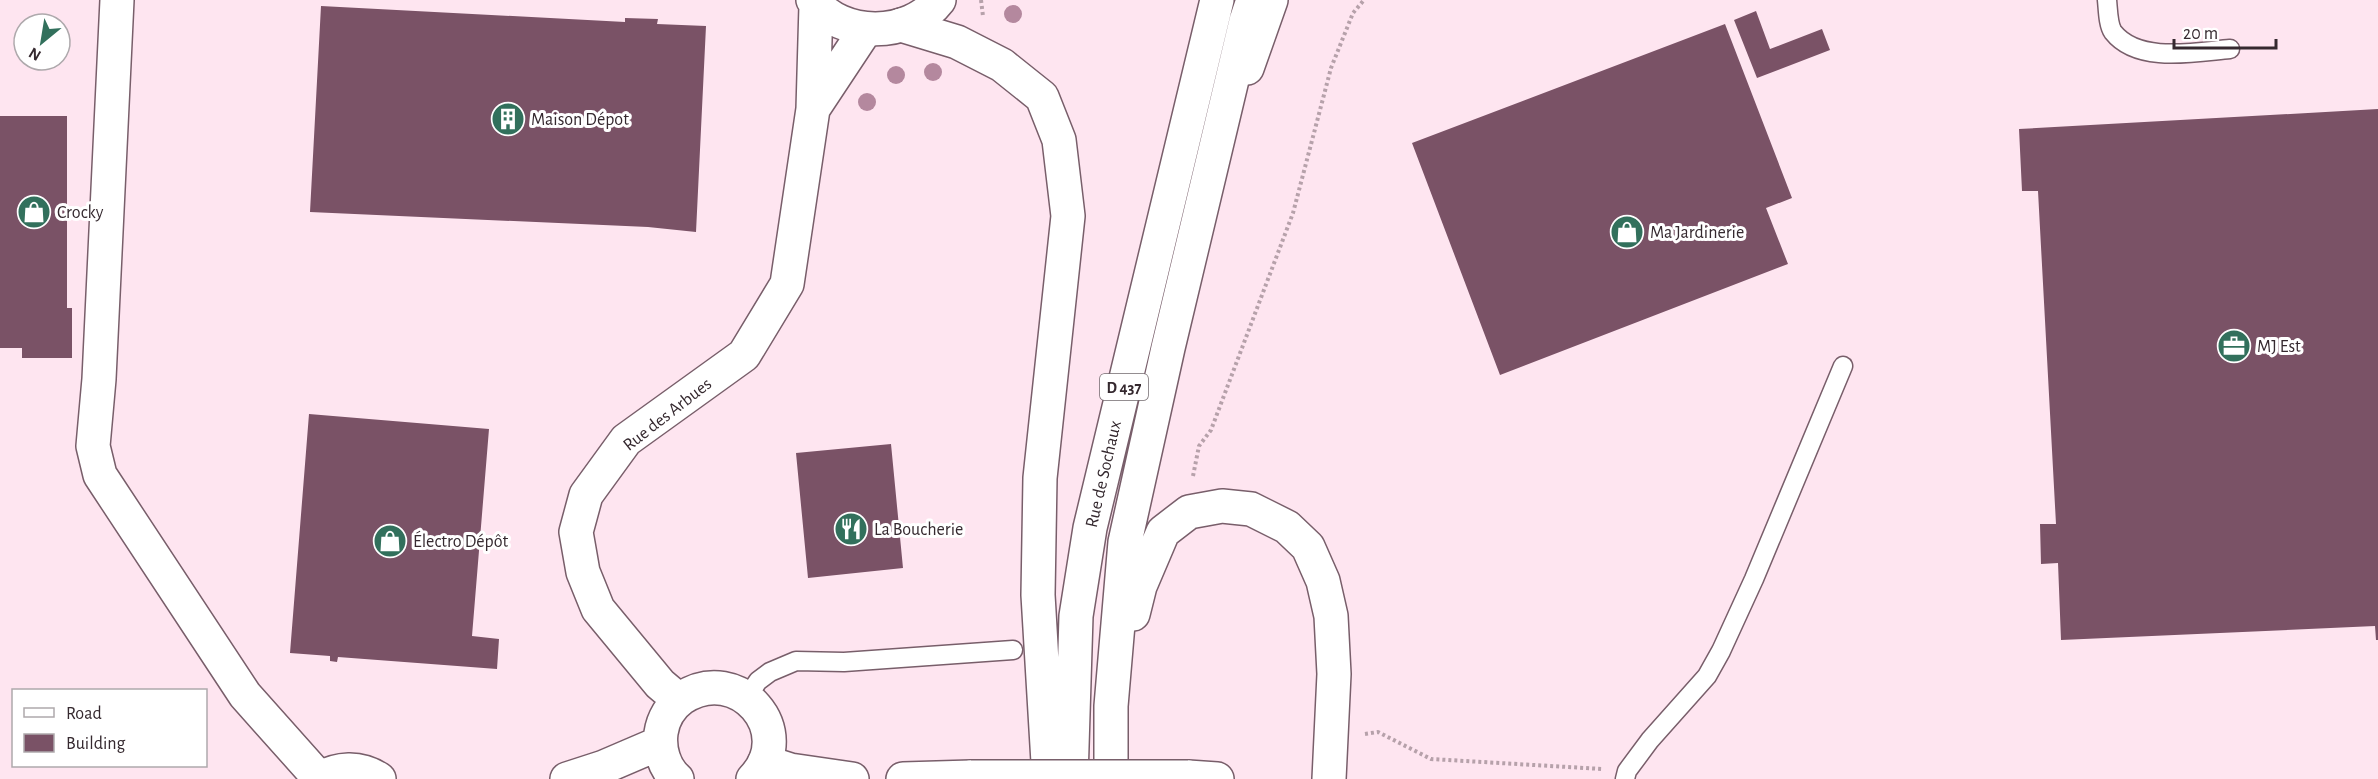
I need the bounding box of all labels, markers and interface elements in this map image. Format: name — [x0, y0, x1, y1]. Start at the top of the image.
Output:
north arrow — [12, 12, 72, 72]
scale bar — [2174, 12, 2276, 50]
text: 20 m — [2183, 25, 2218, 43]
text: N — [26, 44, 44, 64]
building icon: Maison Dépot — [490, 101, 526, 137]
place label: Maison Dépot — [531, 111, 629, 129]
shop icon: Crocky — [16, 194, 52, 230]
place label: Crocky — [57, 204, 104, 222]
shop icon: Ma Jardinerie — [1609, 214, 1645, 250]
place label: Ma Jardinerie — [1650, 224, 1744, 242]
office icon: MJ Est — [2216, 328, 2252, 364]
place label: MJ Est — [2257, 338, 2301, 356]
road number: D 437 — [1100, 374, 1148, 400]
street label: Rue des Arbues — [620, 375, 715, 455]
street label: Rue de Sochaux — [1083, 419, 1125, 529]
restaurant icon: La Boucherie — [833, 511, 869, 547]
place label: La Boucherie — [874, 521, 963, 539]
shop icon: Électro Dépôt — [372, 523, 408, 559]
place label: Électro Dépôt — [413, 530, 509, 551]
legend — [12, 689, 207, 767]
text: Road — [66, 705, 102, 723]
text: Building — [66, 735, 126, 753]

